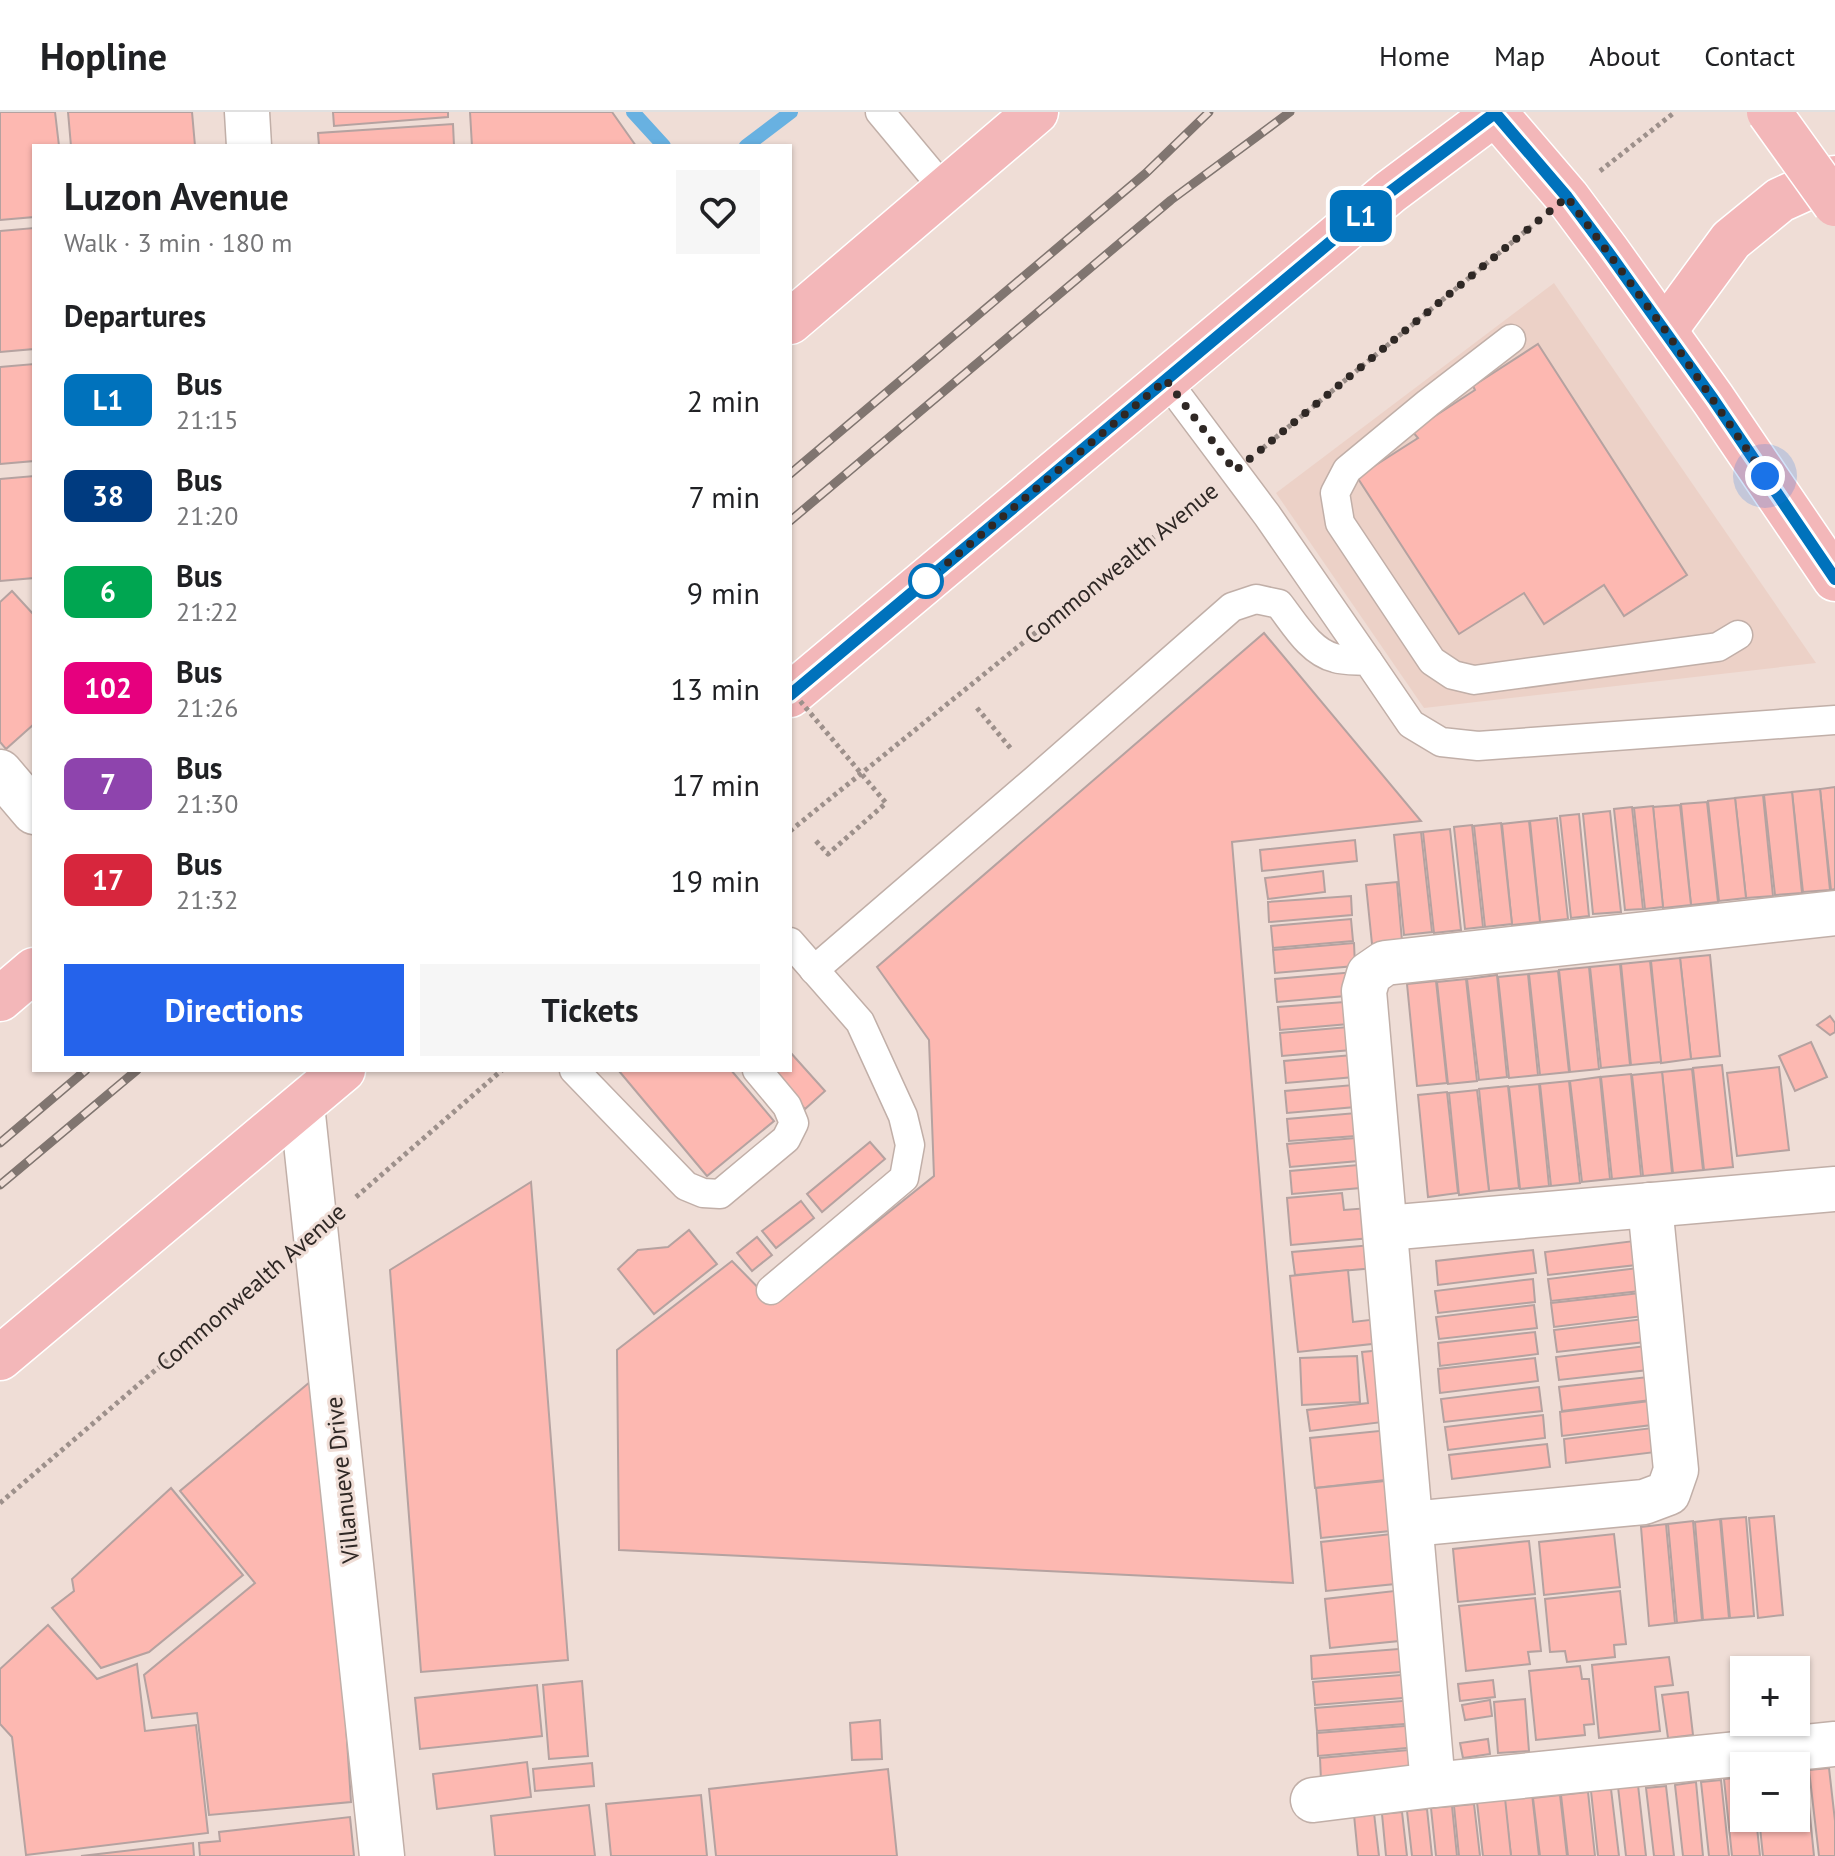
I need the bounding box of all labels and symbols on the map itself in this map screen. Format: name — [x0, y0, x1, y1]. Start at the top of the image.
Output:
line badge: L1 — [1325, 190, 1397, 242]
your location — [1745, 456, 1785, 496]
street label: Commonwealth Avenue — [1018, 475, 1224, 651]
unlabelled marker — [909, 564, 943, 598]
street label: Commonwealth Avenue — [150, 1196, 352, 1378]
street label: Villanueve Drive — [318, 1395, 366, 1566]

